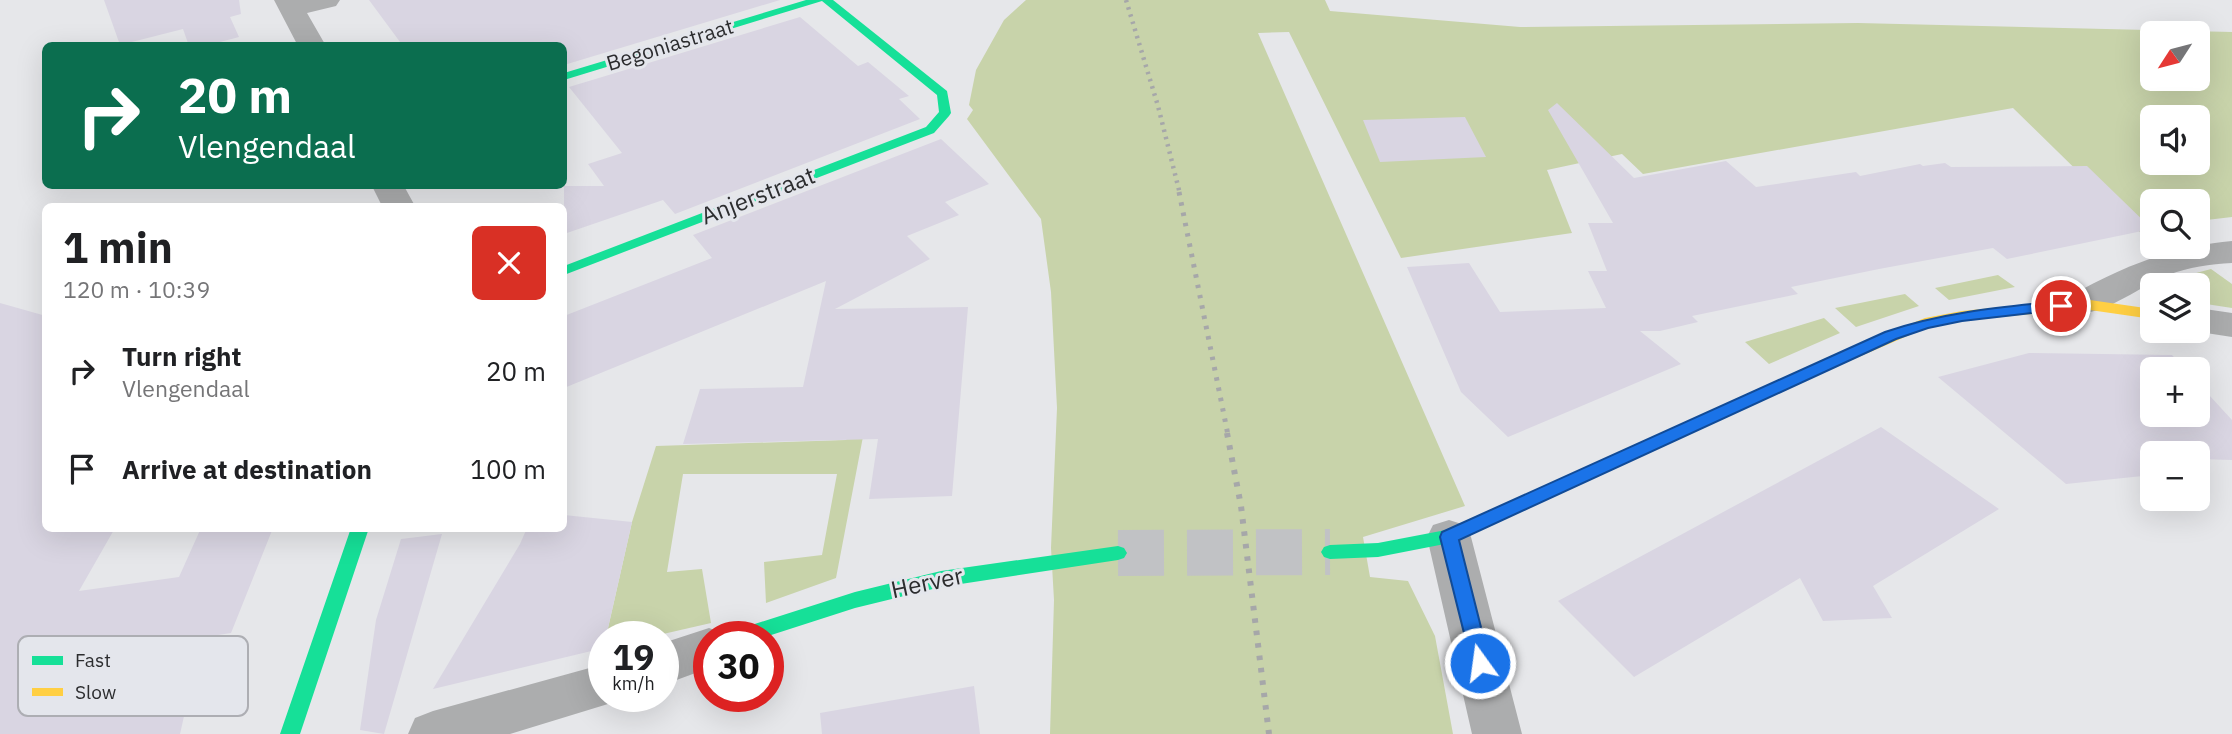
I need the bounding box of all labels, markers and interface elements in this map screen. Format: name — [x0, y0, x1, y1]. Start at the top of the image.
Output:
street label: Begoniastraat — [603, 11, 737, 77]
north arrow — [2140, 21, 2210, 91]
map controls — [2140, 21, 2210, 511]
text: 20 m — [178, 63, 292, 126]
icon: right — [63, 70, 154, 161]
button: sound — [2140, 105, 2210, 175]
text: Vlengendaal — [178, 125, 356, 167]
street label: Anjerstraat — [696, 159, 819, 231]
button: search — [2140, 189, 2210, 259]
text: 1 min — [63, 220, 173, 275]
button: close — [472, 226, 546, 300]
button: layers — [2140, 273, 2210, 343]
text: 120 m · 10:39 — [63, 274, 210, 304]
pin — [2031, 276, 2091, 336]
icon: arrive — [2042, 287, 2080, 325]
text: Turn right — [122, 339, 241, 373]
icon: right — [63, 352, 101, 390]
text: 20 m — [486, 354, 546, 388]
button: + — [2140, 357, 2210, 427]
text: Vlengendaal — [122, 373, 250, 403]
button: − — [2140, 441, 2210, 511]
icon: arrive — [63, 450, 101, 488]
text: Arrive at destination — [122, 452, 372, 486]
text: 100 m — [470, 452, 546, 486]
street label: Herver — [888, 559, 966, 605]
speed limit sign: 30 — [693, 621, 784, 712]
position arrow — [1443, 626, 1517, 700]
text: 19 — [612, 634, 655, 680]
legend — [18, 636, 248, 716]
text: Fast — [75, 648, 111, 672]
text: km/h — [612, 672, 655, 695]
text: Slow — [75, 680, 116, 704]

